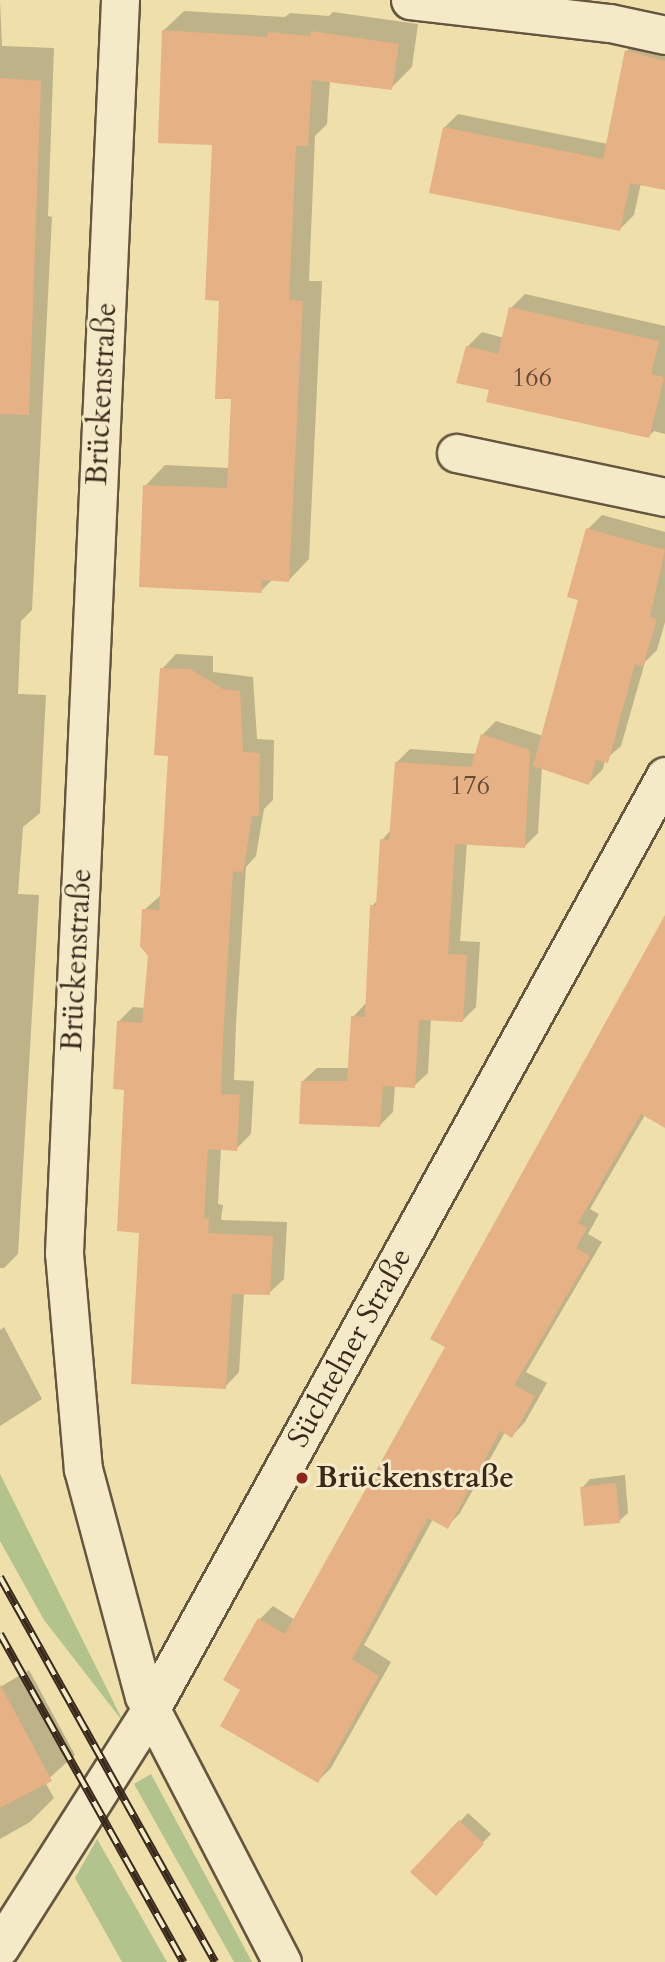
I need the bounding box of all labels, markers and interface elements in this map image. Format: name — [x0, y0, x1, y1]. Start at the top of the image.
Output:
street label: Brückenstraße — [79, 302, 125, 486]
house number: 166 — [512, 362, 552, 394]
house number: 176 — [450, 770, 490, 802]
street label: Brückenstraße — [54, 868, 100, 1052]
street label: Süchtelner Straße — [280, 1242, 420, 1454]
place label: Brückenstraße — [316, 1460, 514, 1496]
marker: Brückenstraße — [294, 1470, 310, 1486]

